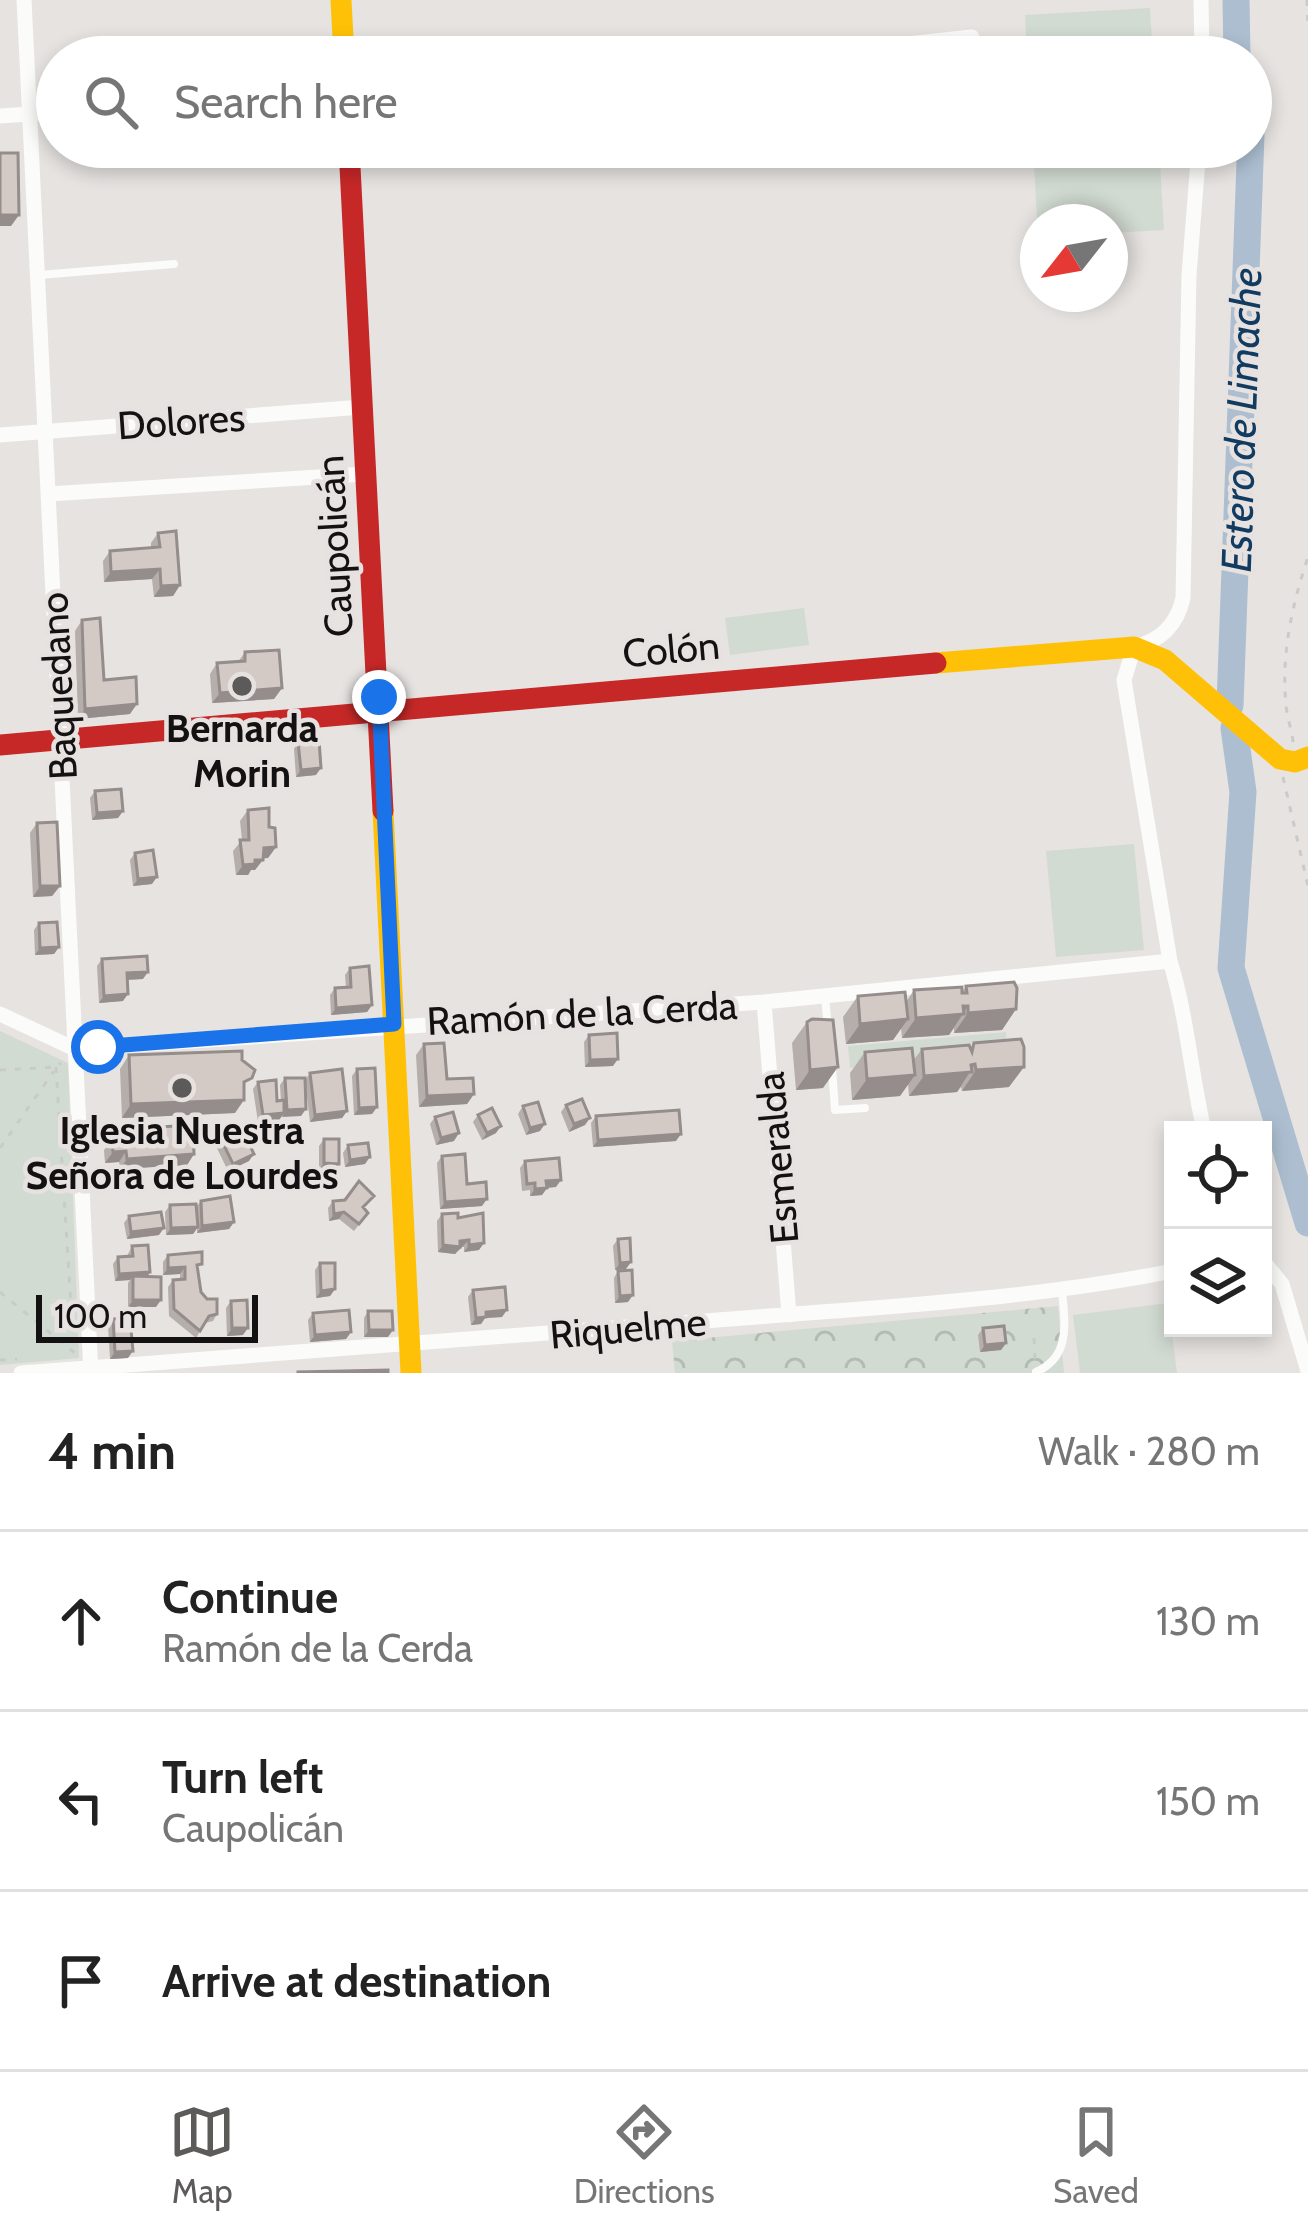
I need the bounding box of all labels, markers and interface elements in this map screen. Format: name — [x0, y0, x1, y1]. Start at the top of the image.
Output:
search box — [36, 36, 1272, 168]
icon: search — [78, 69, 144, 135]
text: Search here — [174, 75, 398, 129]
north arrow — [1020, 204, 1128, 312]
water label: Estero de Limache — [1210, 267, 1272, 573]
street label: Dolores — [115, 393, 247, 449]
street label: Caupolicán — [305, 454, 363, 638]
street label: Baquedano — [29, 591, 87, 781]
street label: Colón — [620, 621, 722, 677]
route end — [352, 670, 406, 724]
marker: Bernarda Morin — [229, 673, 255, 699]
place label: Bernarda Morin — [166, 704, 318, 797]
street label: Ramón de la Cerda — [425, 981, 739, 1045]
route start — [71, 1020, 125, 1074]
street label: Esmeralda — [746, 1070, 808, 1246]
marker: Iglesia Nuestra Señora de Lourdes — [169, 1075, 195, 1101]
place label: Iglesia Nuestra Señora de Lourdes — [26, 1106, 338, 1199]
map controls — [1164, 1121, 1272, 1337]
button: locate — [1164, 1121, 1272, 1229]
button: layers — [1164, 1229, 1272, 1337]
scale bar — [36, 1289, 258, 1342]
text: 100 m — [54, 1296, 147, 1336]
street label: Riquelme — [548, 1297, 708, 1359]
text: 4 min — [48, 1420, 176, 1482]
text: Walk · 280 m — [1038, 1427, 1260, 1475]
text: Continue — [162, 1570, 338, 1624]
icon: ahead — [48, 1588, 114, 1654]
text: 130 m — [1156, 1597, 1260, 1645]
text: Ramón de la Cerda — [162, 1624, 473, 1672]
text: Turn left — [162, 1750, 324, 1804]
icon: left — [48, 1768, 114, 1834]
text: 150 m — [1156, 1777, 1260, 1825]
text: Caupolicán — [162, 1804, 344, 1852]
icon: arrive — [48, 1948, 114, 2014]
text: Arrive at destination — [162, 1954, 551, 2008]
tab: Map — [169, 2099, 235, 2211]
tab: Directions — [574, 2099, 715, 2211]
tab: Saved — [1053, 2099, 1139, 2211]

